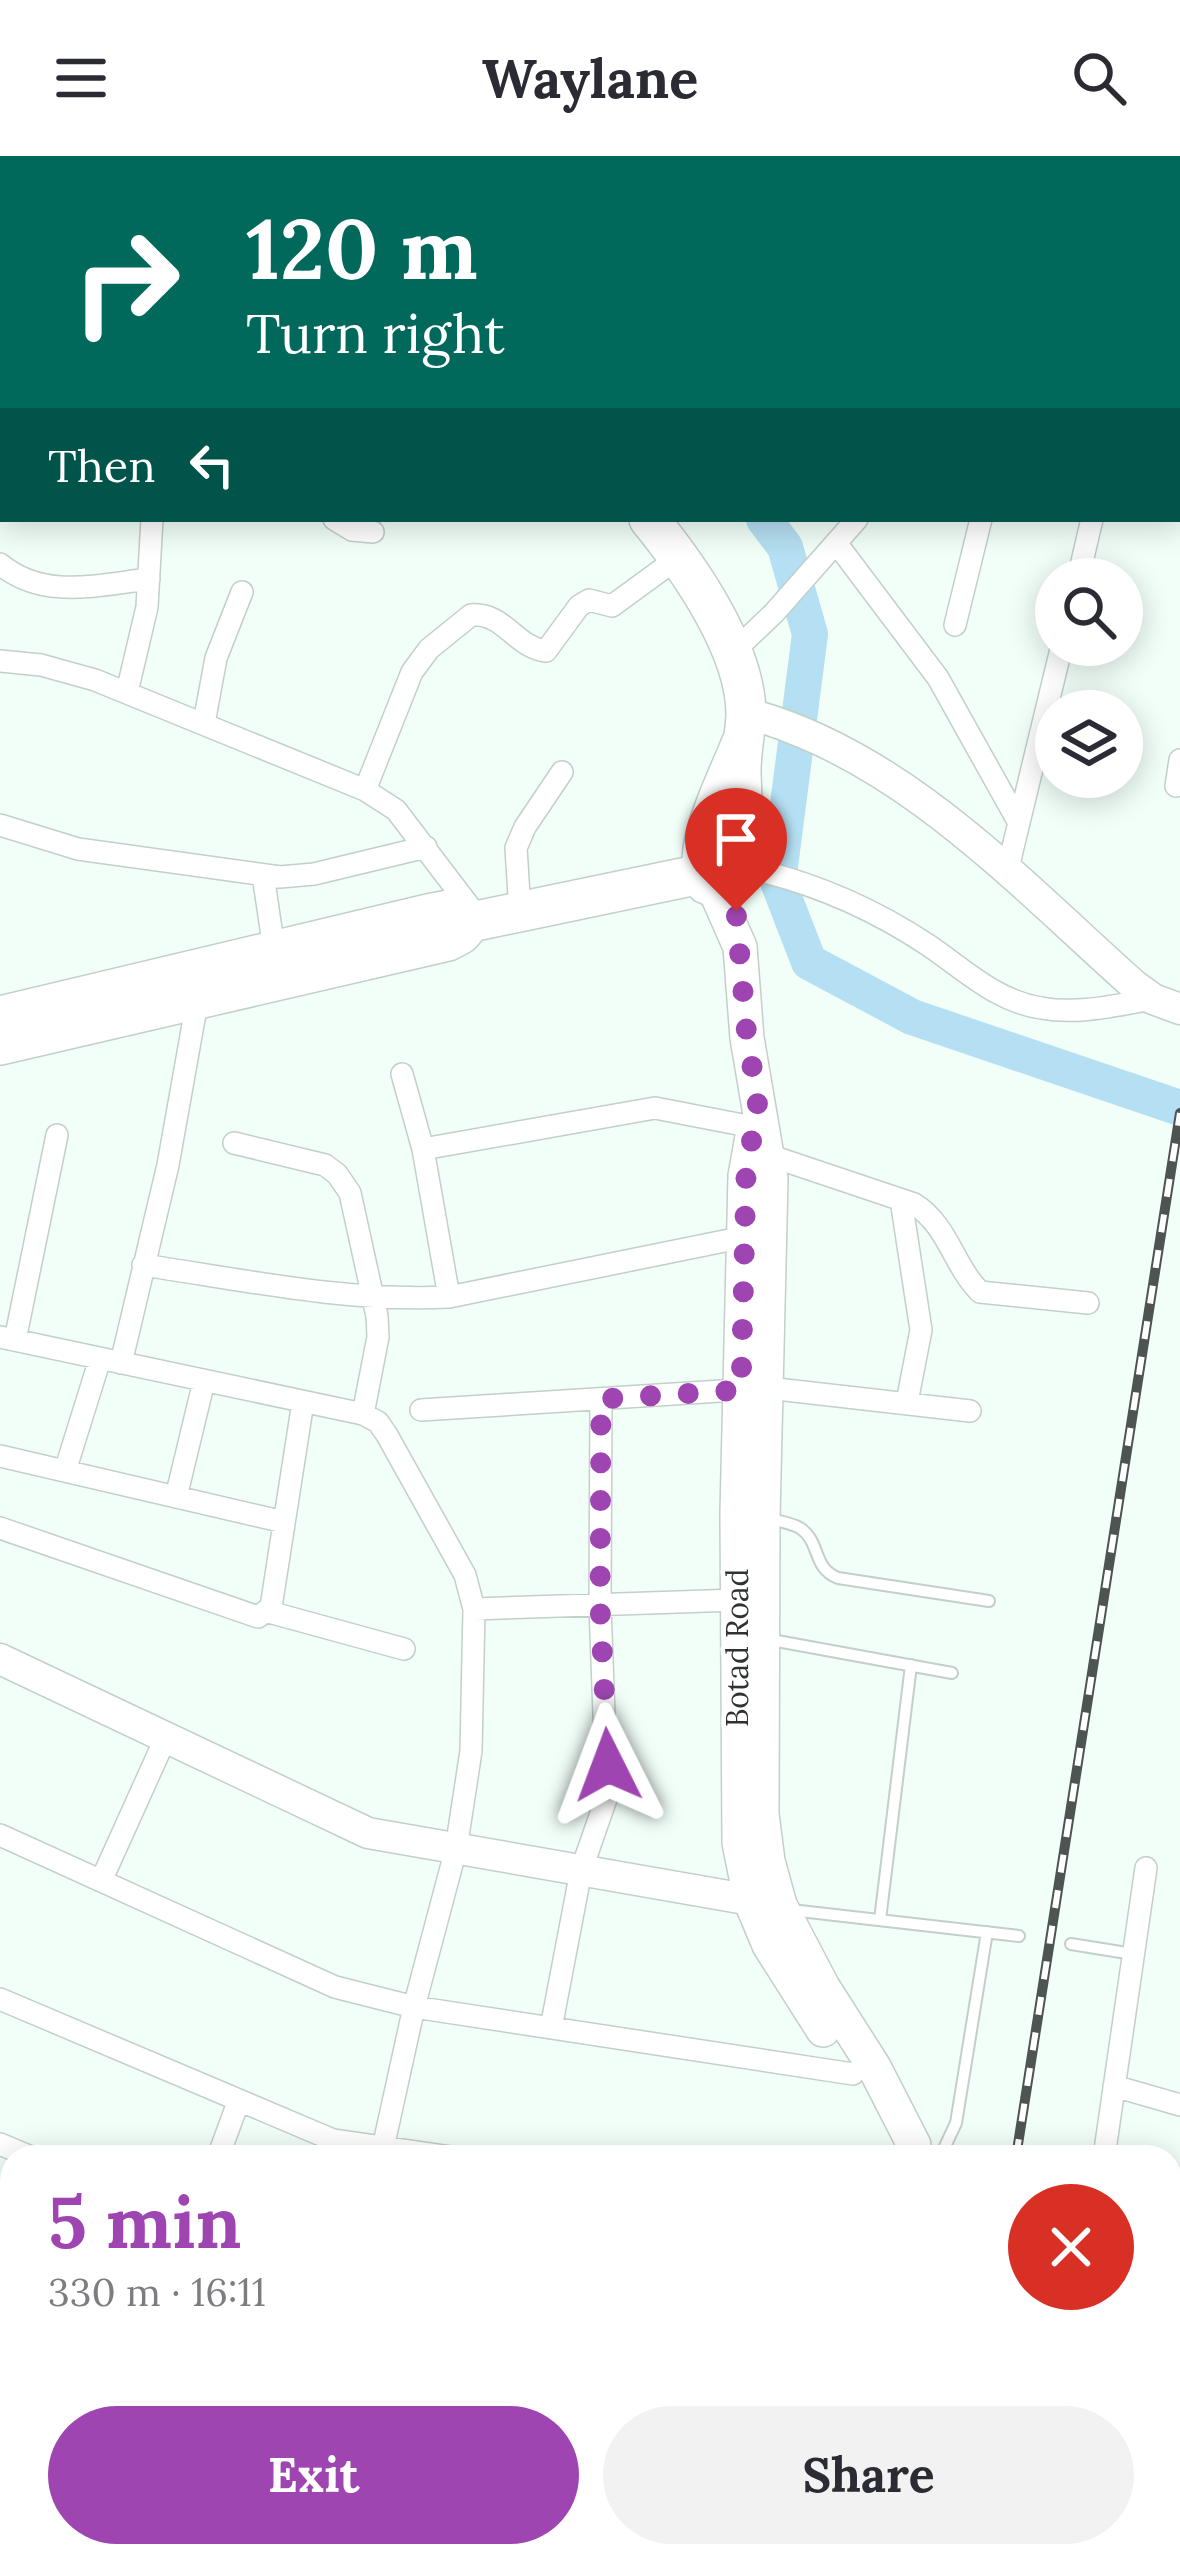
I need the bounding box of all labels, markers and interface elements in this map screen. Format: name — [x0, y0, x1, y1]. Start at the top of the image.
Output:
text: Waylane — [482, 44, 698, 113]
icon: menu — [48, 45, 114, 111]
icon: search — [1066, 45, 1132, 111]
text: 120 m — [246, 194, 478, 302]
icon: right — [48, 204, 204, 360]
text: Turn right — [246, 299, 505, 368]
icon: left — [179, 432, 245, 498]
text: Then — [48, 437, 155, 494]
map controls — [1035, 558, 1143, 798]
button: search — [1035, 558, 1143, 666]
button: layers — [1035, 690, 1143, 798]
pin — [685, 788, 787, 911]
icon: arrive — [703, 806, 769, 872]
street label: Botad Road — [718, 1569, 756, 1727]
position arrow — [545, 1702, 671, 1828]
text: 5 min — [48, 2176, 242, 2268]
button: close — [1008, 2184, 1134, 2310]
text: 330 m · 16:11 — [48, 2267, 266, 2317]
button: Exit — [48, 2406, 579, 2544]
button: Share — [603, 2406, 1134, 2544]

